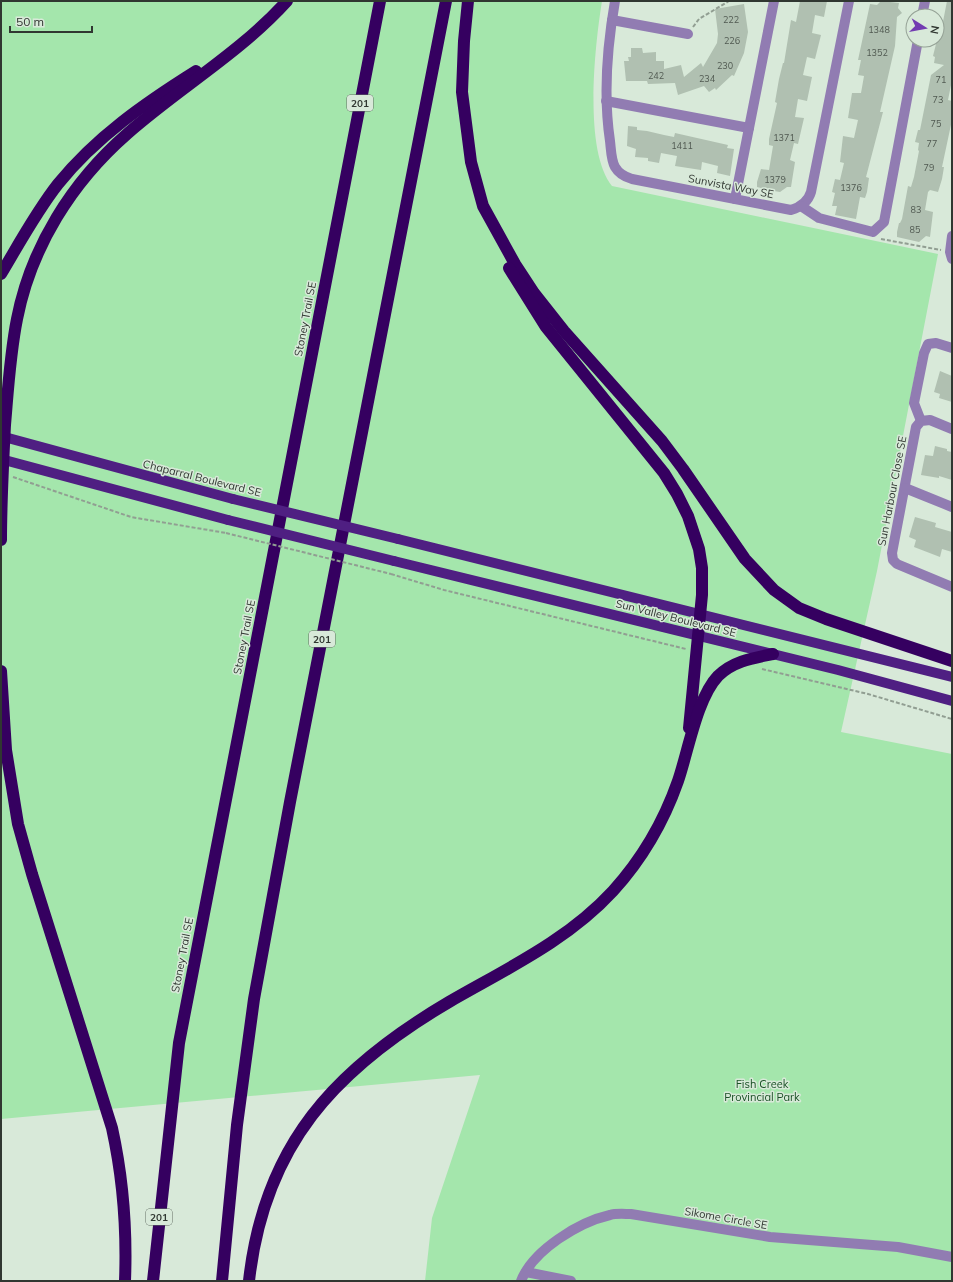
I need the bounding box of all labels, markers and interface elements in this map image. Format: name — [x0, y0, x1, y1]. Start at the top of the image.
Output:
scale bar — [10, 8, 92, 34]
north arrow — [905, 8, 945, 48]
text: 50 m — [16, 14, 44, 29]
house number: 222 — [723, 14, 739, 25]
house number: 1348 — [868, 24, 890, 35]
text: N — [927, 24, 942, 35]
house number: 226 — [724, 35, 740, 46]
house number: 1352 — [866, 47, 888, 58]
house number: 230 — [717, 60, 733, 71]
house number: 242 — [648, 70, 664, 81]
house number: 234 — [699, 73, 716, 84]
house number: 71 — [936, 74, 946, 85]
house number: 73 — [933, 94, 943, 105]
road number: 201 — [347, 95, 373, 111]
house number: 75 — [931, 118, 942, 129]
house number: 1371 — [773, 132, 795, 143]
house number: 77 — [927, 138, 937, 149]
house number: 1411 — [671, 140, 693, 151]
house number: 79 — [924, 162, 934, 173]
street label: Sunvista Way SE — [687, 171, 775, 201]
house number: 1379 — [764, 174, 786, 185]
house number: 1376 — [840, 182, 862, 193]
house number: 83 — [911, 204, 921, 215]
house number: 85 — [910, 224, 921, 235]
street label: Stoney Trail SE — [291, 280, 319, 358]
street label: Sun Harbour Close SE — [874, 435, 910, 547]
street label: Chaparral Boulevard SE — [141, 457, 263, 499]
street label: Sun Valley Boulevard SE — [614, 596, 738, 640]
street label: Stoney Trail SE — [230, 598, 258, 676]
road number: 201 — [309, 631, 335, 647]
street label: Stoney Trail SE — [168, 916, 196, 994]
park label: Fish Creek Provincial Park — [724, 1077, 800, 1104]
street label: Sikome Circle SE — [683, 1204, 769, 1232]
road number: 201 — [146, 1209, 172, 1225]

